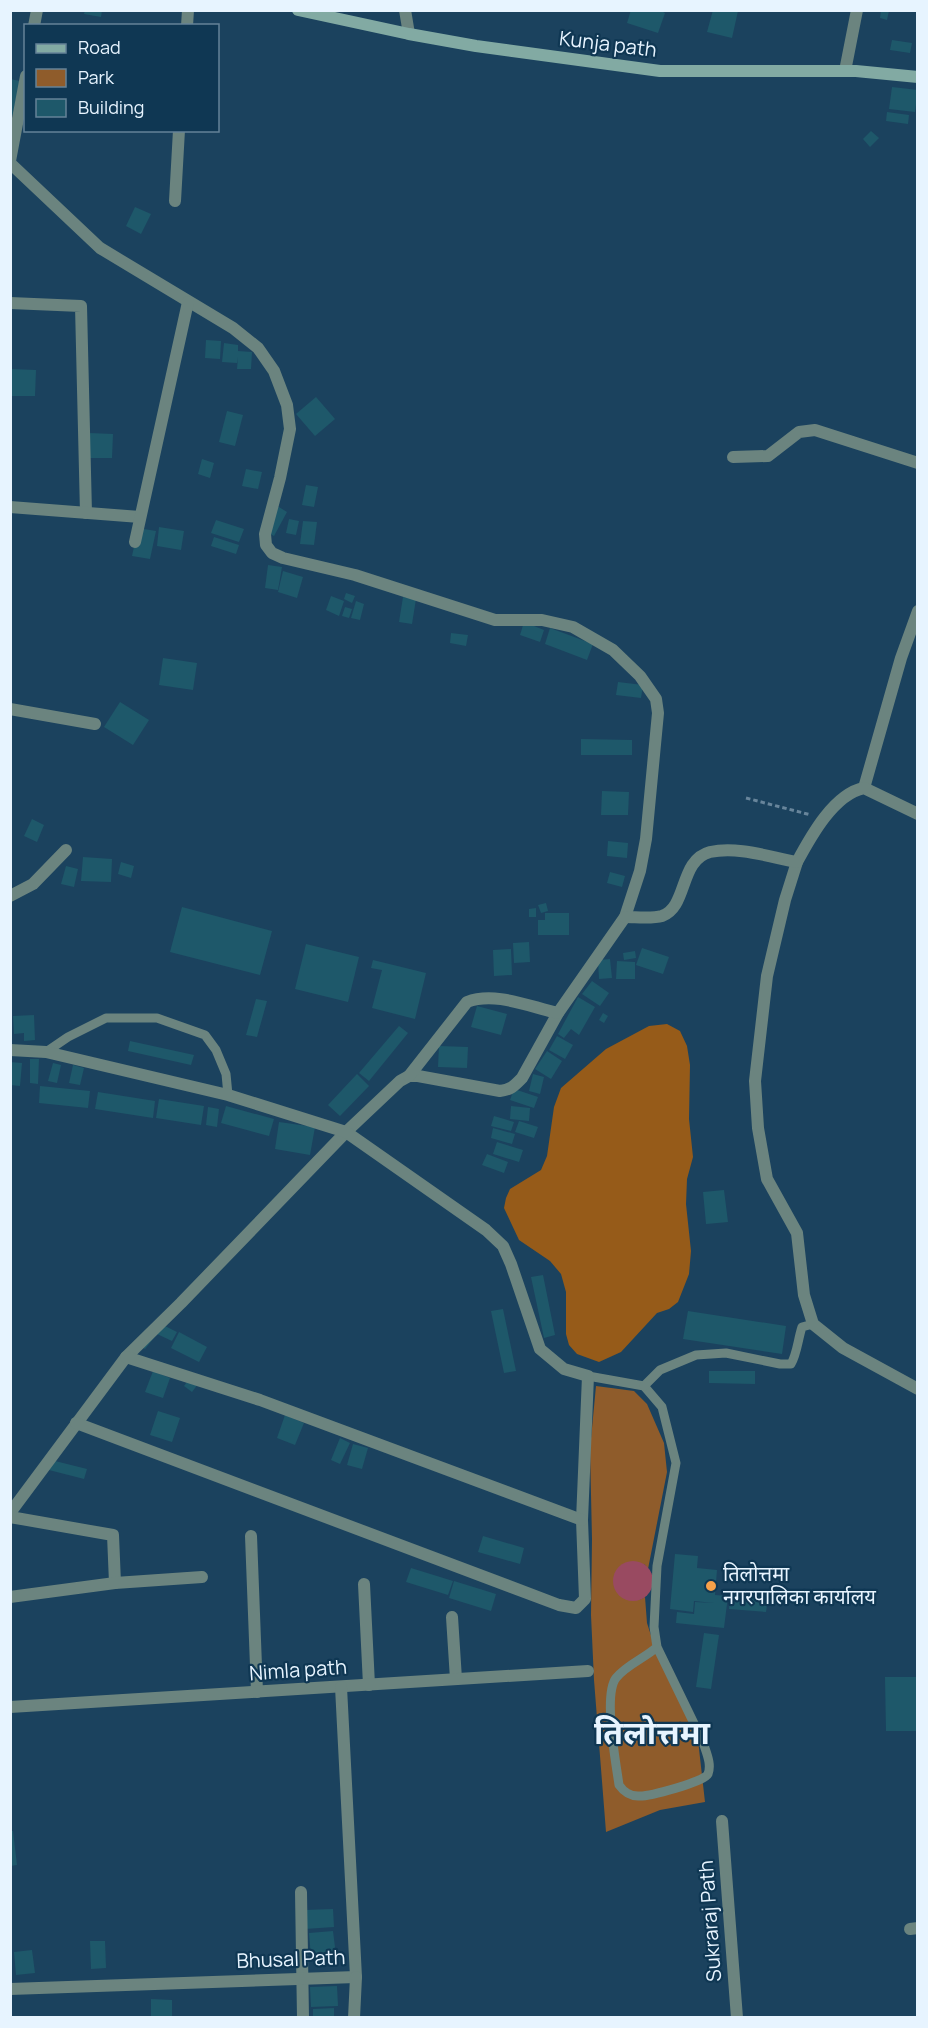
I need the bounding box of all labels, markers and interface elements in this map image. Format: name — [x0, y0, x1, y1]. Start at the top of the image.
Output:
legend — [24, 24, 219, 132]
street label: Kunja path — [558, 24, 658, 63]
text: Road — [78, 35, 121, 59]
text: Park — [78, 65, 115, 89]
text: Building — [78, 95, 144, 119]
place label: तिलोत्तमा नगरपालिका कार्यालय — [723, 1560, 876, 1610]
marker: तिलोत्तमा नगरपालिका कार्यालय — [704, 1579, 718, 1593]
street label: Nimla path — [248, 1653, 348, 1686]
district label: तिलोत्तमा — [594, 1710, 711, 1754]
street label: Sukraraj Path — [692, 1859, 727, 1983]
street label: Bhusal Path — [236, 1943, 346, 1974]

